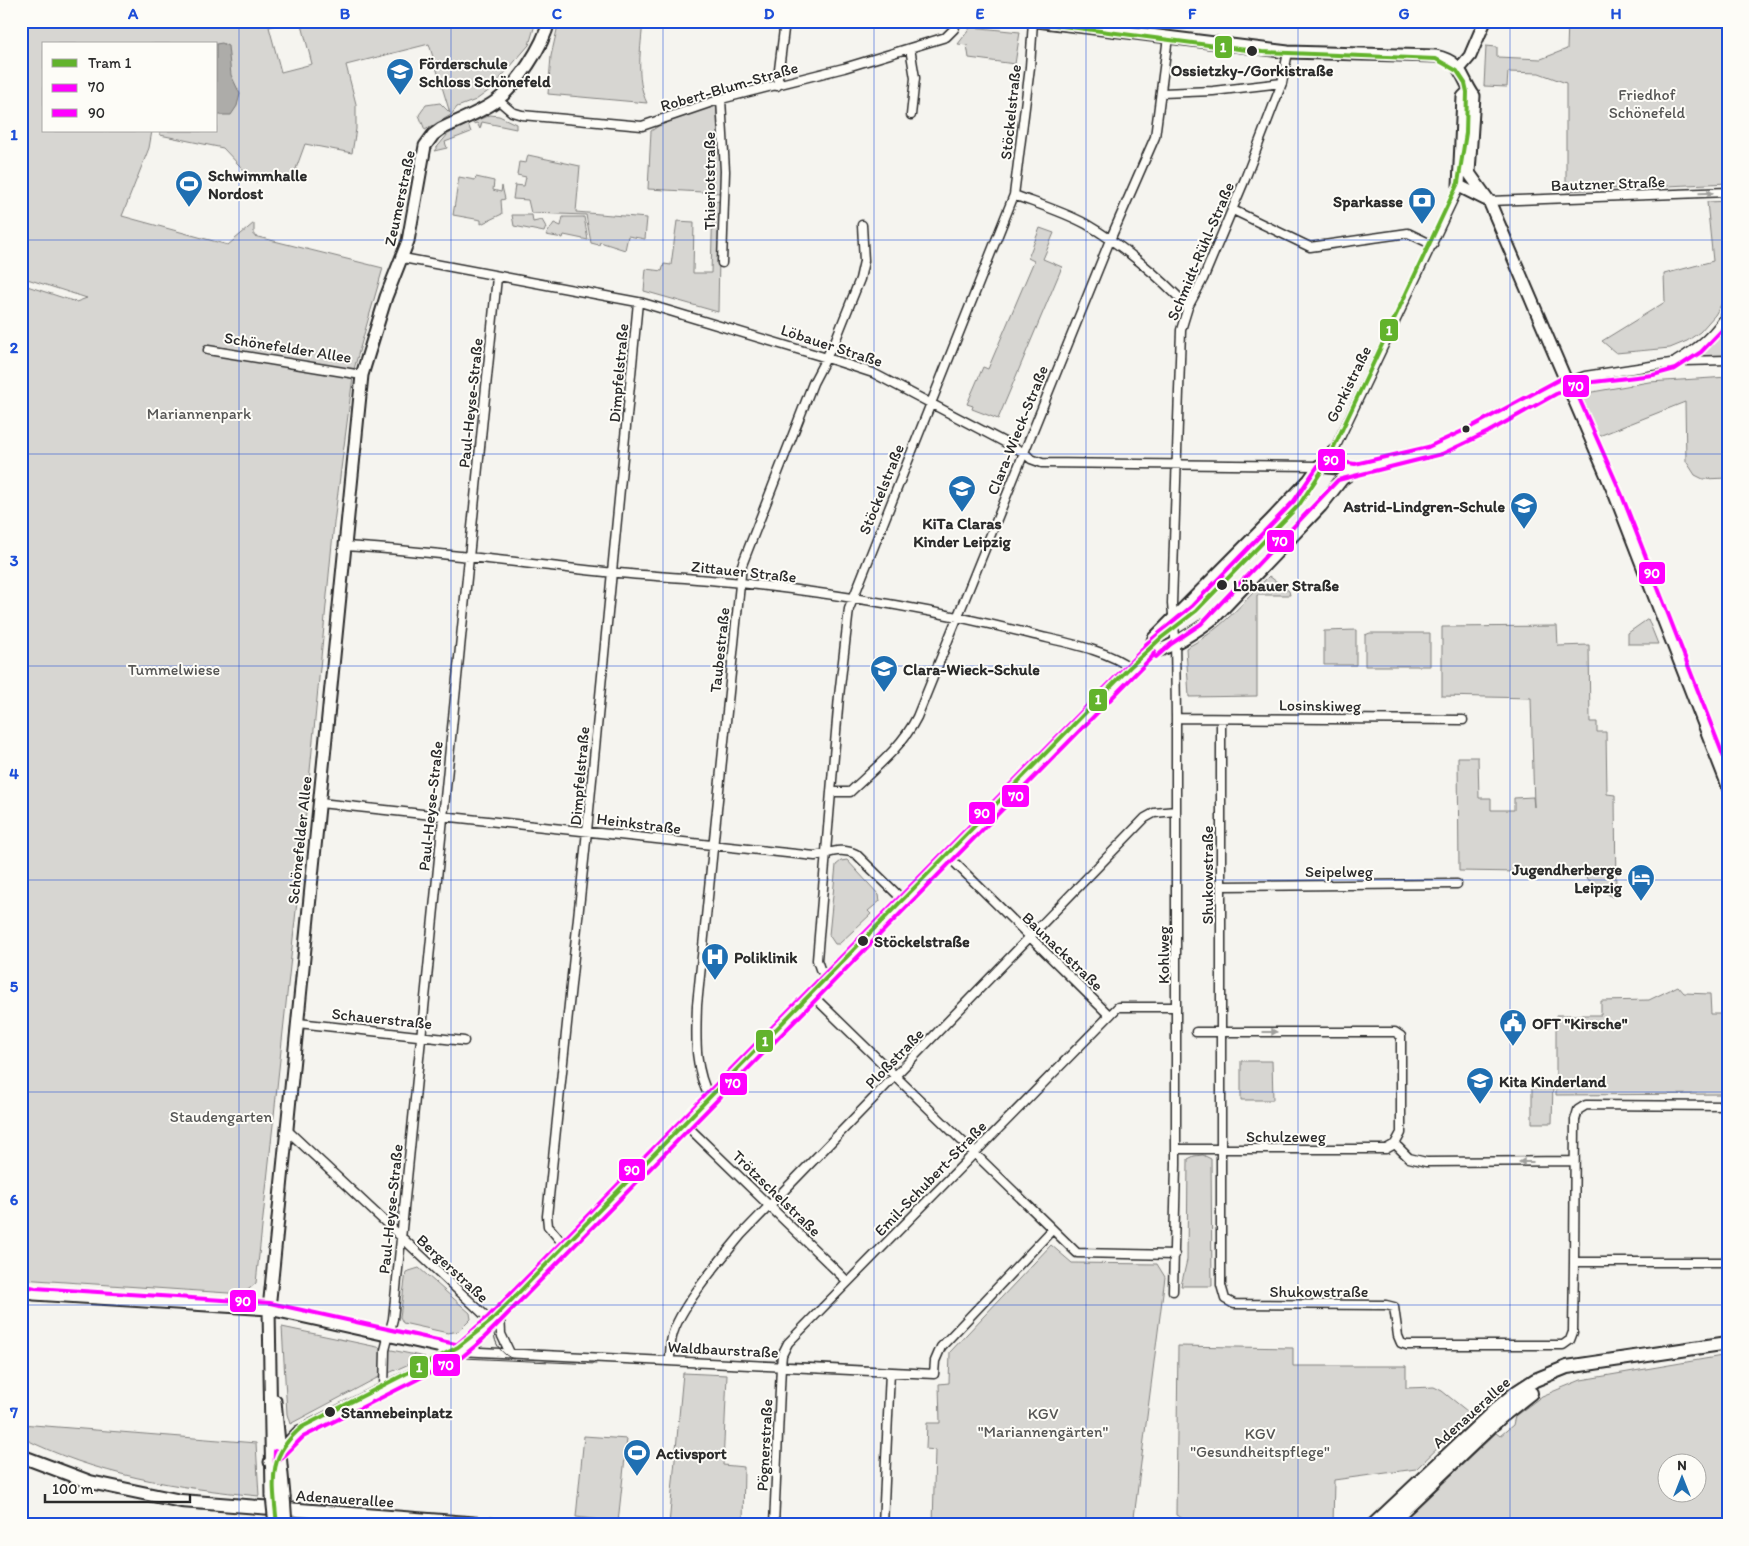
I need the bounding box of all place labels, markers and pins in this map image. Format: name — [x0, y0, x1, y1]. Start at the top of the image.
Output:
marker: Ossietzky-/Gorkistraße — [1245, 44, 1259, 58]
place label: Förderschule Schloss Schönefeld — [419, 54, 551, 91]
school or university icon: Förderschule Schloss Schönefeld — [385, 57, 415, 96]
place label: Ossietzky-/Gorkistraße — [1171, 61, 1334, 81]
place label: Schwimmhalle Nordost — [208, 166, 307, 203]
sports icon: Schwimmhalle Nordost — [174, 169, 204, 208]
bank icon: Sparkasse — [1407, 186, 1437, 225]
place label: Sparkasse — [1333, 192, 1403, 212]
unlabelled marker — [1461, 424, 1471, 434]
school or university icon: KiTa Claras Kinder Leipzig — [947, 474, 977, 513]
school or university icon: Astrid-Lindgren-Schule — [1509, 491, 1539, 530]
place label: Astrid-Lindgren-Schule — [1342, 497, 1505, 517]
place label: KiTa Claras Kinder Leipzig — [913, 514, 1011, 552]
place label: Löbauer Straße — [1233, 576, 1340, 595]
marker: Löbauer Straße — [1215, 578, 1229, 592]
school or university icon: Clara-Wieck-Schule — [869, 654, 899, 693]
place label: Clara-Wieck-Schule — [903, 660, 1040, 679]
place label: Jugendherberge Leipzig — [1511, 860, 1623, 898]
hotel icon: Jugendherberge Leipzig — [1626, 863, 1656, 902]
place label: Stöckelstraße — [874, 932, 970, 951]
marker: Stöckelstraße — [856, 934, 870, 948]
hospital icon: Poliklinik — [700, 942, 730, 981]
place label: Poliklinik — [734, 948, 798, 967]
public building icon: OFT "Kirsche" — [1498, 1008, 1528, 1047]
place label: OFT "Kirsche" — [1532, 1014, 1628, 1033]
school or university icon: Kita Kinderland — [1465, 1066, 1495, 1105]
place label: Kita Kinderland — [1499, 1072, 1607, 1091]
place label: Stannebeinplatz — [341, 1403, 453, 1423]
marker: Stannebeinplatz — [323, 1405, 337, 1419]
sports icon: Activsport — [622, 1438, 652, 1477]
place label: Activsport — [655, 1444, 727, 1464]

